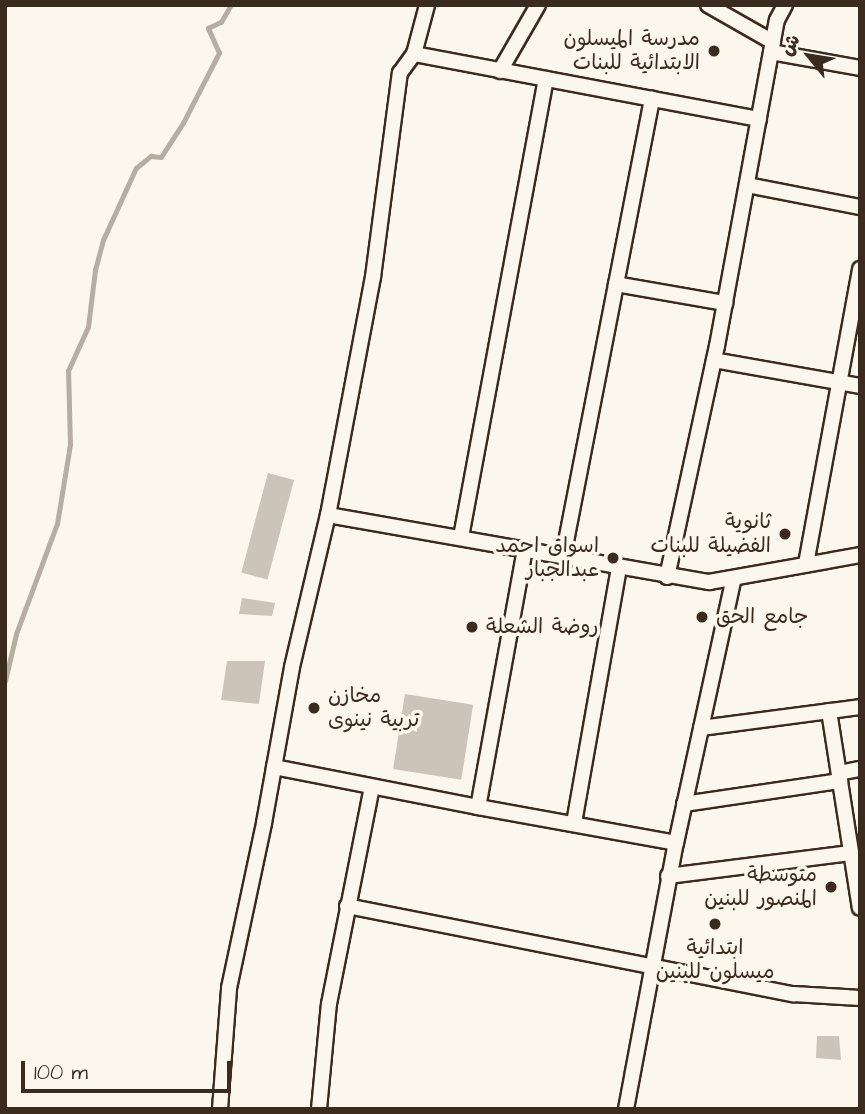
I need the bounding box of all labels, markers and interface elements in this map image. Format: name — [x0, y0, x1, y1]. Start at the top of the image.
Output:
north arrow — [774, 21, 844, 91]
place label: مدرسة الميسلون الابتدائية للبنات — [563, 26, 700, 76]
text: ش — [773, 29, 807, 61]
marker: مدرسة الميسلون الابتدائية للبنات — [706, 43, 722, 59]
place label: ثانوية الفضيلة للبنات — [651, 509, 771, 559]
marker: ثانوية الفضيلة للبنات — [777, 526, 793, 542]
place label: اسواق احمد عبدالجبار — [495, 533, 599, 583]
marker: اسواق احمد عبدالجبار — [605, 550, 621, 566]
place label: جامع الحق — [716, 604, 808, 630]
marker: جامع الحق — [694, 609, 710, 625]
place label: روضة الشعلة — [486, 614, 598, 640]
marker: روضة الشعلة — [464, 619, 480, 635]
place label: مخازن تربية نينوى — [328, 683, 419, 733]
marker: مخازن تربية نينوى — [306, 700, 322, 716]
place label: متوسطة المنصور للبنين — [704, 862, 817, 912]
marker: متوسطة المنصور للبنين — [823, 879, 839, 895]
marker: ابتدائية ميسلون للبنين — [707, 916, 723, 932]
place label: ابتدائية ميسلون للبنين — [656, 935, 774, 985]
scale bar — [24, 1048, 234, 1092]
text: 100 m — [34, 1058, 88, 1087]

